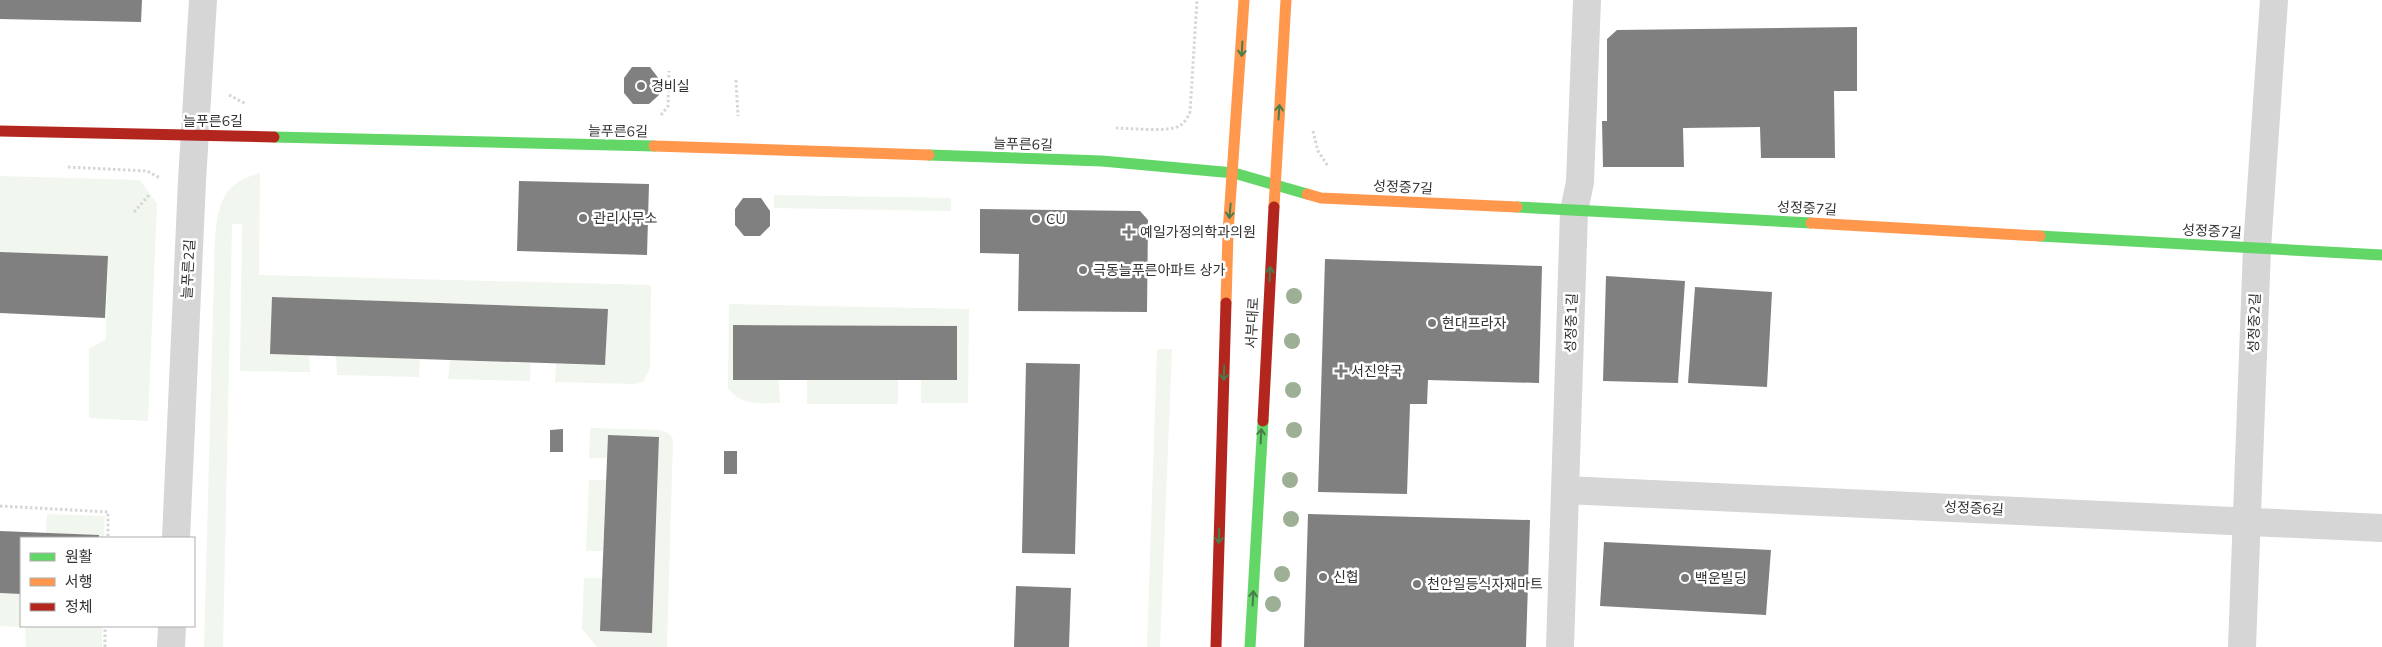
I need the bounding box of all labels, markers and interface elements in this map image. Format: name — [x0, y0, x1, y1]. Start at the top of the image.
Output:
one-way arrow — [1237, 40, 1246, 56]
place label: 경비실 — [651, 77, 690, 95]
marker: 경비실 — [635, 80, 647, 92]
one-way arrow — [1274, 104, 1283, 120]
street label: 늘푸른6길 — [183, 112, 243, 130]
street label: 늘푸른6길 — [588, 121, 648, 141]
street label: 늘푸른6길 — [993, 134, 1053, 154]
street label: 성정중7길 — [1373, 176, 1433, 198]
street label: 성정중7길 — [1777, 197, 1837, 219]
one-way arrow — [1226, 202, 1235, 218]
place label: 관리사무소 — [593, 209, 658, 227]
place label: CU — [1046, 210, 1066, 228]
marker: 관리사무소 — [577, 212, 589, 224]
marker: CU — [1030, 213, 1042, 225]
street label: 성정중7길 — [2182, 220, 2242, 242]
place label: 예일가정의학과의원 — [1140, 223, 1256, 241]
marker: 예일가정의학과의원 — [1122, 225, 1136, 239]
street label: 늘푸른2길 — [177, 239, 199, 299]
place label: 극동늘푸른아파트 상가 — [1093, 261, 1226, 279]
marker: 극동늘푸른아파트 상가 — [1077, 264, 1089, 276]
one-way arrow — [1265, 266, 1274, 282]
street label: 성정중1길 — [1561, 293, 1581, 353]
street label: 성정중2길 — [2244, 293, 2264, 353]
street label: 서부대로 — [1242, 297, 1262, 349]
place label: 현대프라자 — [1442, 314, 1507, 332]
marker: 현대프라자 — [1426, 317, 1438, 329]
place label: 서진약국 — [1351, 362, 1403, 380]
one-way arrow — [1219, 364, 1229, 381]
marker: 서진약국 — [1335, 365, 1347, 377]
one-way arrow — [1257, 428, 1266, 444]
street label: 성정중6길 — [1944, 497, 2004, 519]
one-way arrow — [1214, 527, 1224, 543]
legend — [20, 537, 195, 627]
text: 원활 — [65, 547, 93, 566]
place label: 신협 — [1333, 568, 1359, 586]
place label: 백운빌딩 — [1695, 569, 1747, 587]
marker: 신협 — [1317, 571, 1329, 583]
text: 서행 — [65, 572, 93, 591]
marker: 백운빌딩 — [1679, 572, 1691, 584]
place label: 천안일등식자재마트 — [1427, 575, 1543, 593]
marker: 천안일등식자재마트 — [1411, 578, 1423, 590]
one-way arrow — [1248, 591, 1257, 607]
text: 정체 — [65, 597, 93, 616]

